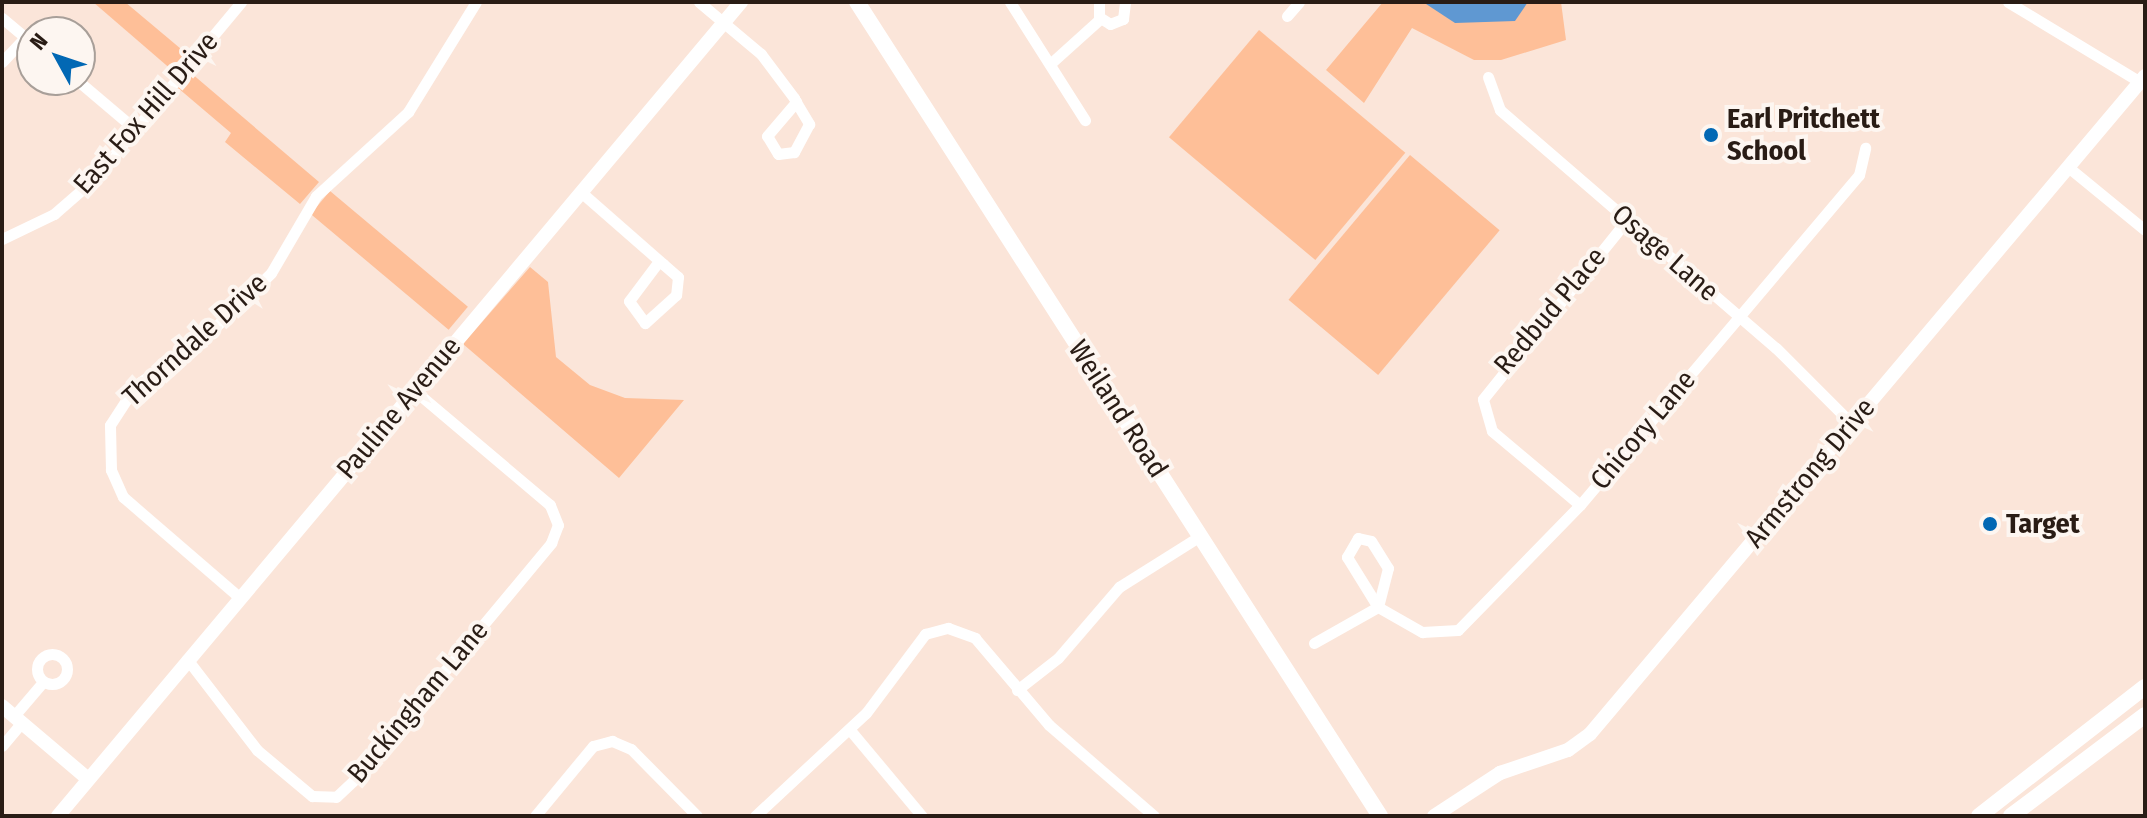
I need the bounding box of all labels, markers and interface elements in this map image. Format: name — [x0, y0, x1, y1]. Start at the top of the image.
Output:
north arrow — [16, 16, 96, 96]
street label: East Fox Hill Drive — [67, 25, 225, 201]
text: N — [24, 28, 53, 55]
place label: Earl Pritchett School — [1727, 102, 1880, 168]
marker: Earl Pritchett School — [1702, 126, 1720, 144]
street label: Osage Lane — [1605, 198, 1725, 308]
street label: Redbud Place — [1487, 241, 1613, 381]
street label: Thorndale Drive — [116, 267, 274, 413]
street label: Pauline Avenue — [330, 330, 468, 486]
street label: Weiland Road — [1061, 334, 1175, 484]
street label: Chicory Lane — [1583, 364, 1703, 496]
street label: Armstrong Drive — [1738, 391, 1882, 555]
place label: Target — [2006, 507, 2080, 541]
marker: Target — [1981, 515, 1999, 533]
street label: Buckingham Lane — [341, 614, 495, 790]

